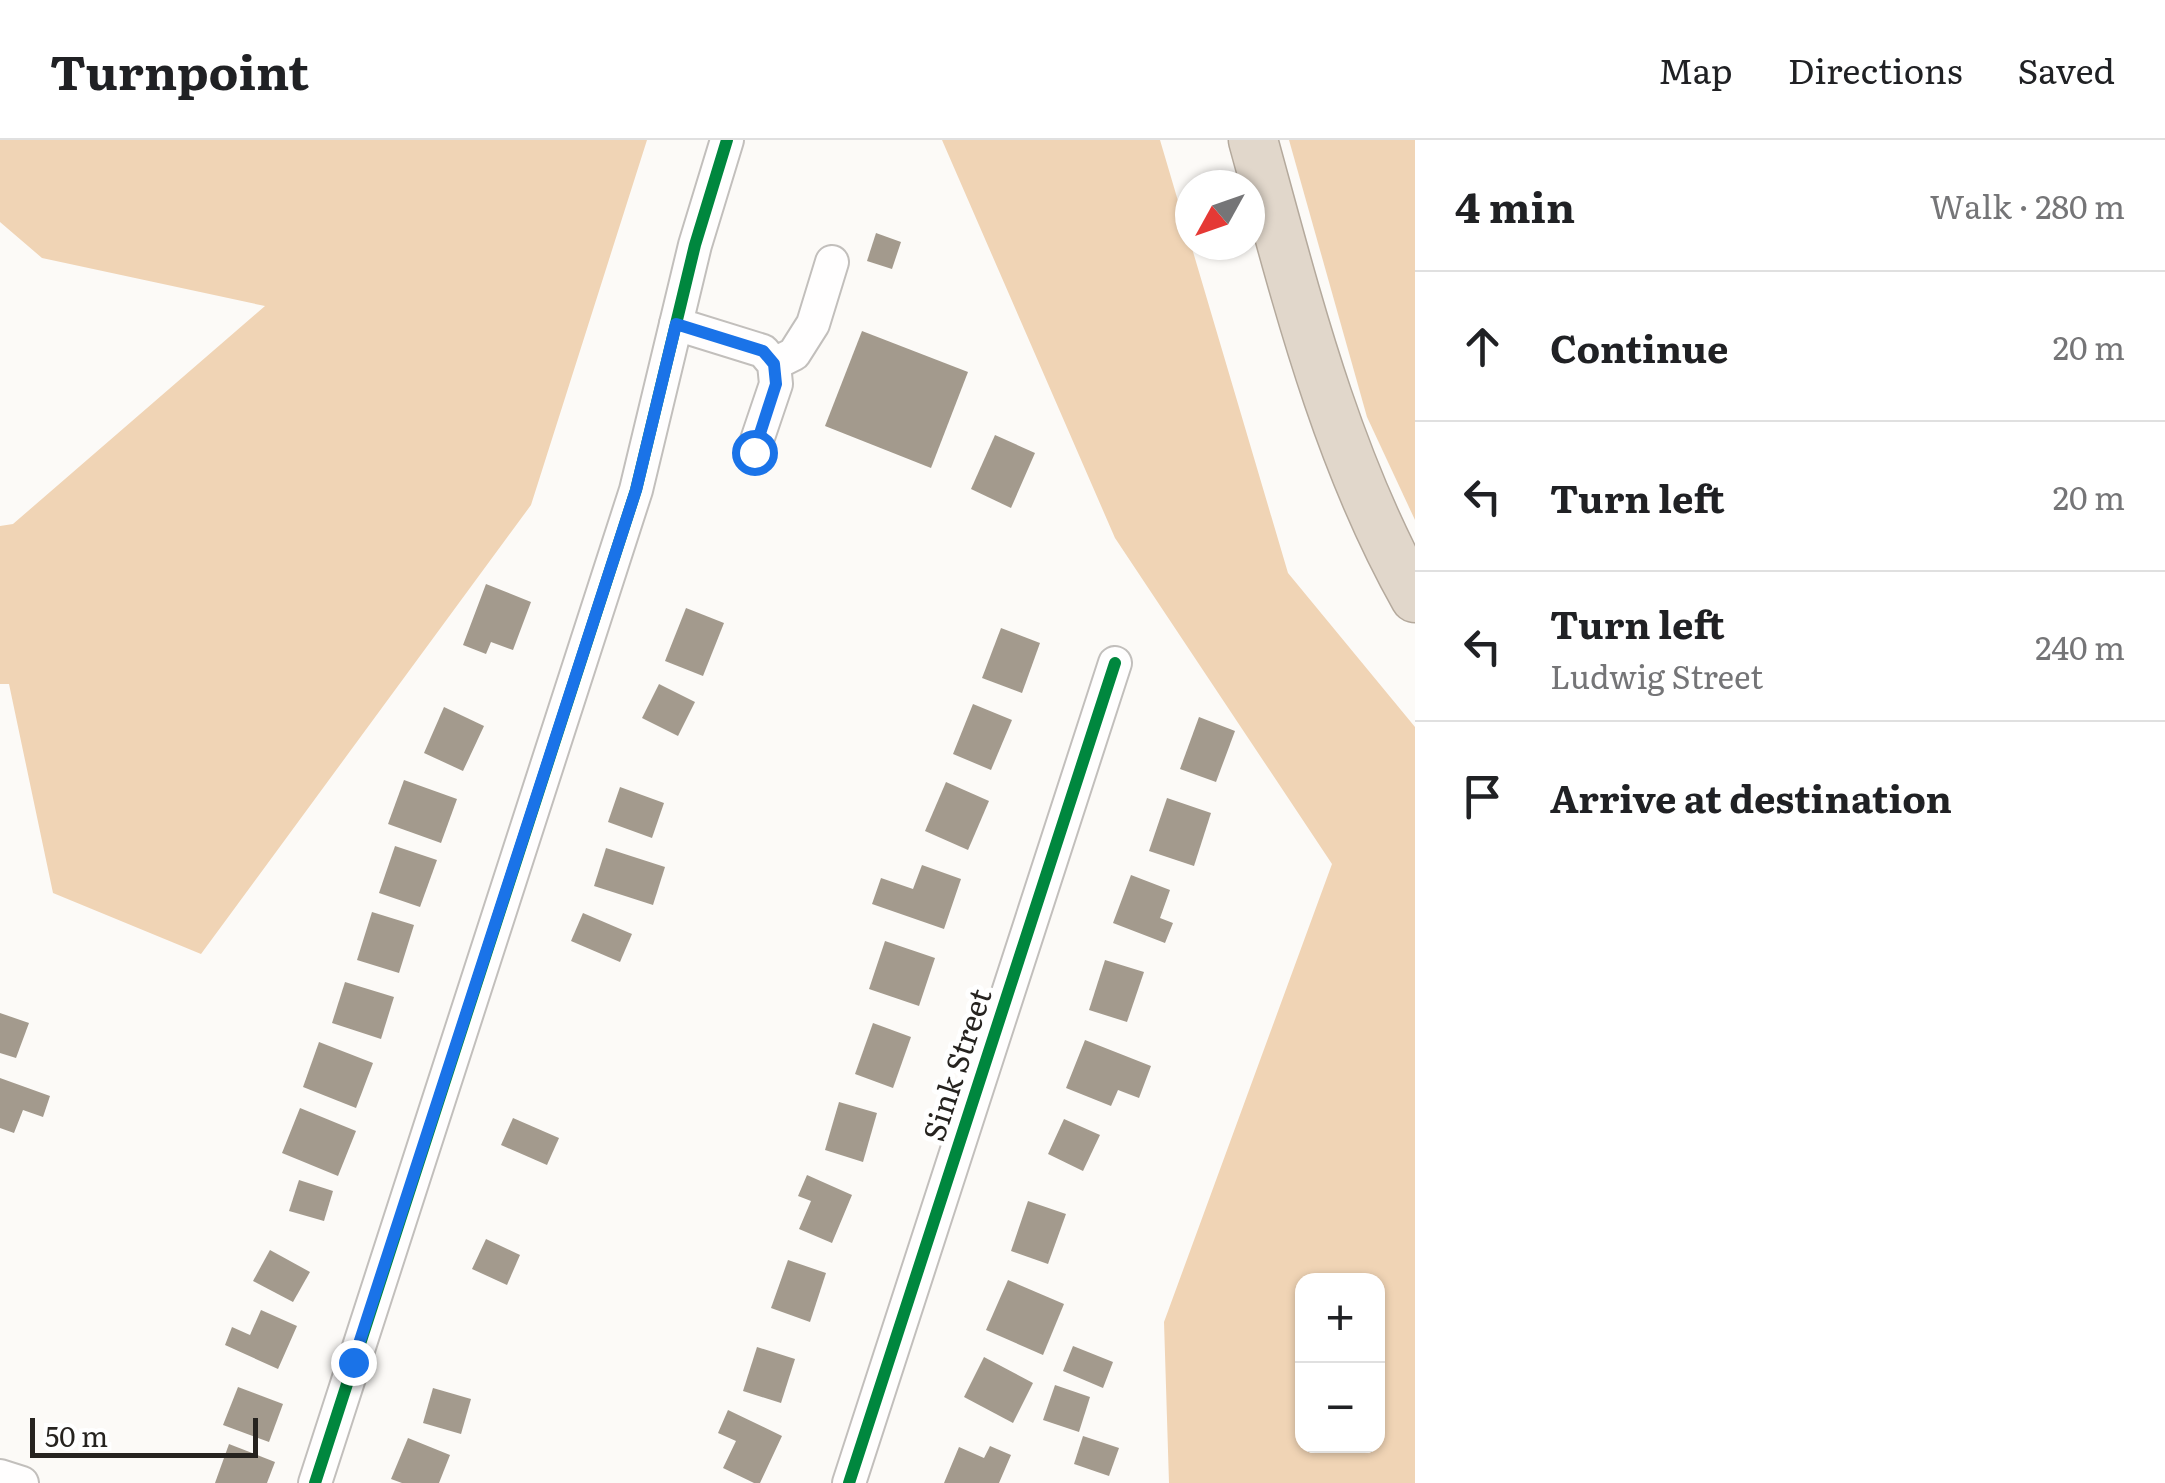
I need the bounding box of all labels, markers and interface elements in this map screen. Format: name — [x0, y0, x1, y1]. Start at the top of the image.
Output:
text: Turnpoint — [50, 34, 309, 105]
text: Map — [1658, 43, 1733, 95]
text: Directions — [1788, 43, 1963, 95]
text: Saved — [2018, 43, 2115, 95]
north arrow — [1175, 170, 1265, 260]
text: 4 min — [1455, 174, 1575, 236]
text: Walk · 280 m — [1930, 181, 2125, 229]
text: Continue — [1550, 318, 1728, 375]
icon: ahead — [1455, 319, 1510, 374]
text: 20 m — [2053, 322, 2125, 370]
route start — [732, 430, 778, 476]
text: Turn left — [1550, 468, 1725, 525]
icon: left — [1455, 469, 1510, 524]
text: 20 m — [2053, 472, 2125, 520]
text: Turn left — [1550, 594, 1725, 651]
icon: left — [1455, 619, 1510, 674]
text: 240 m — [2035, 622, 2125, 670]
text: Ludwig Street — [1550, 651, 1763, 699]
text: Arrive at destination — [1550, 768, 1952, 825]
icon: arrive — [1455, 769, 1510, 824]
street label: Sink Street — [910, 982, 1000, 1146]
map controls — [1295, 1273, 1385, 1453]
button: + — [1295, 1273, 1385, 1363]
route end — [331, 1340, 377, 1386]
button: − — [1295, 1363, 1385, 1453]
scale bar — [30, 1413, 258, 1458]
text: 50 m — [45, 1414, 108, 1456]

